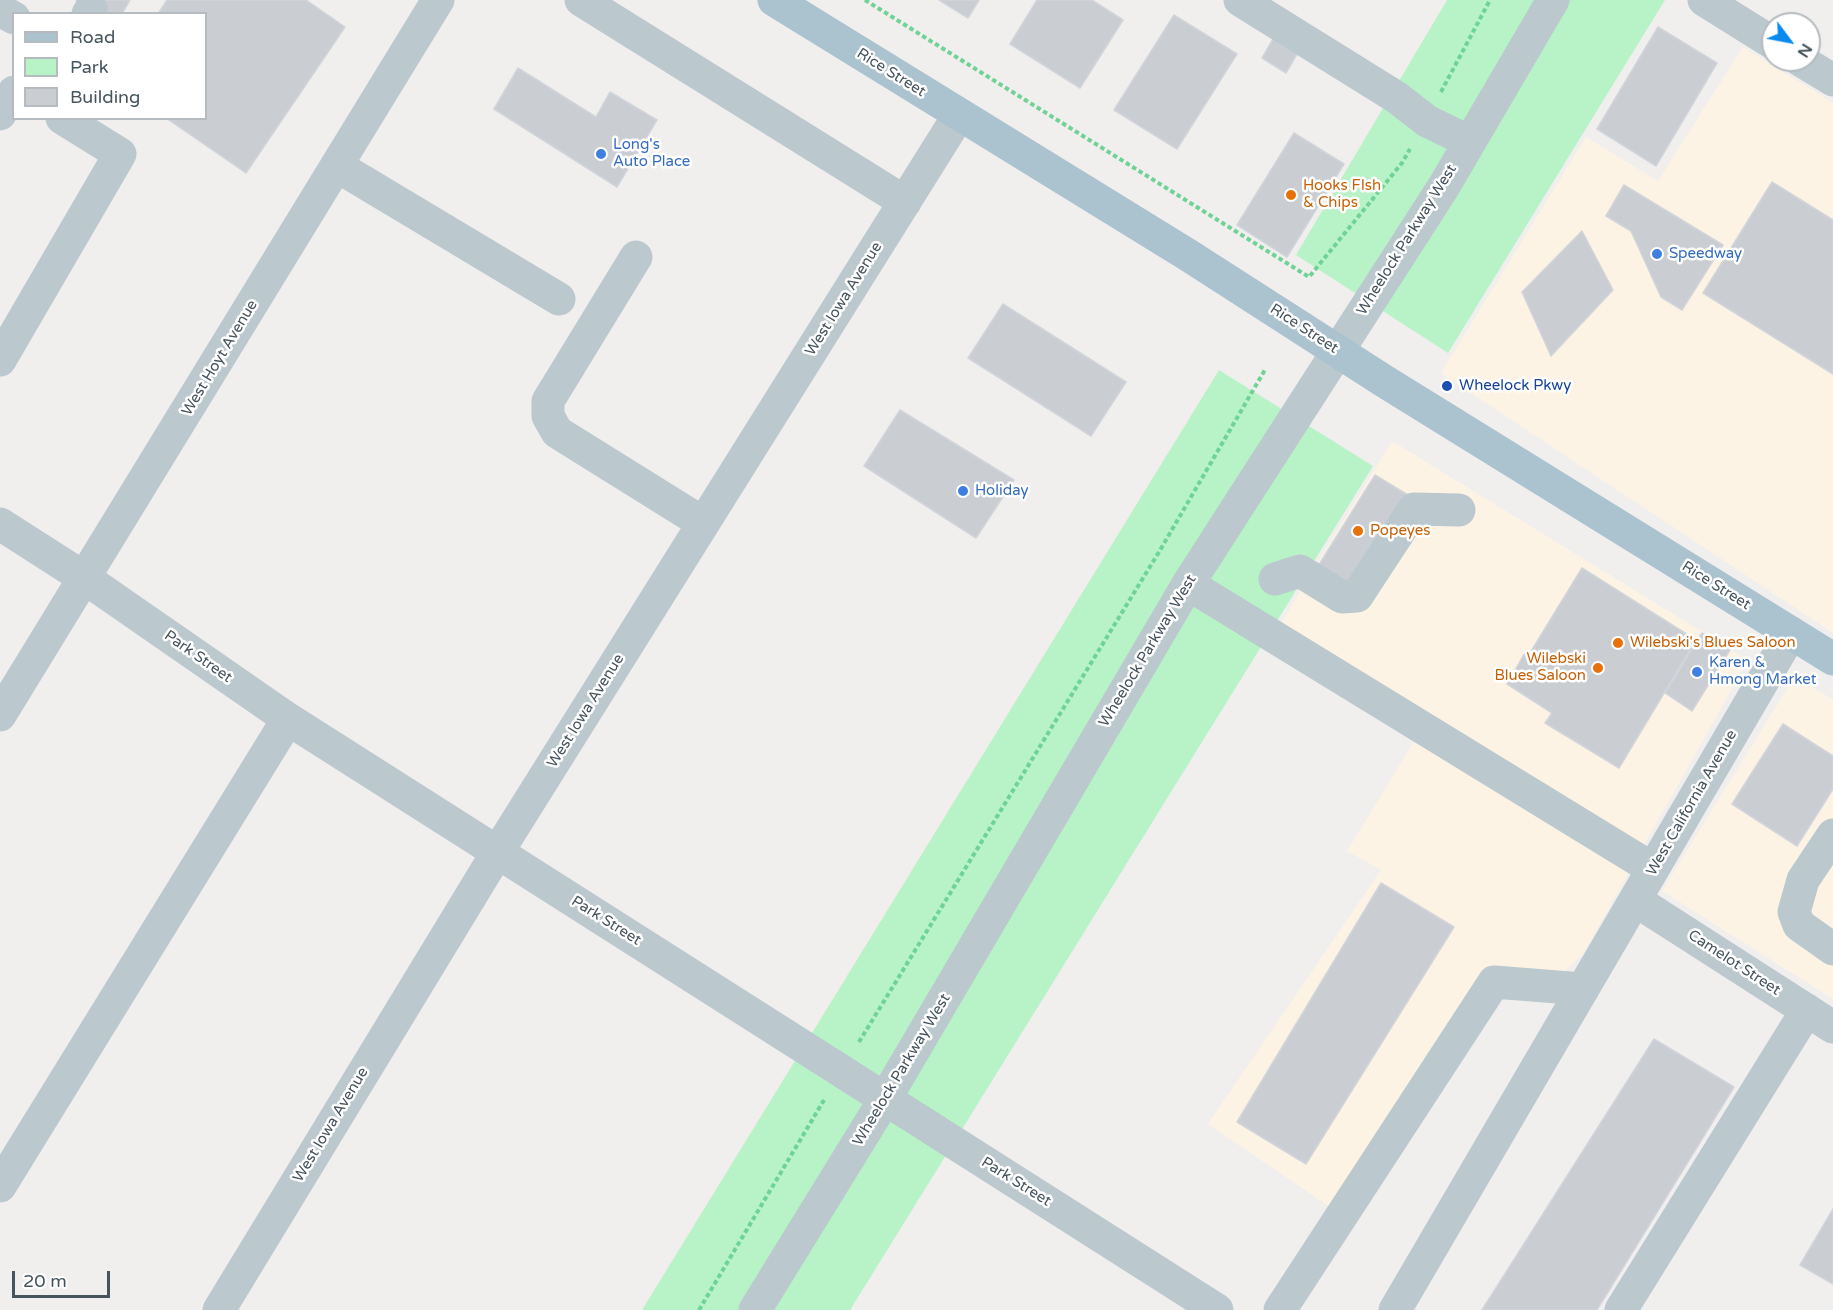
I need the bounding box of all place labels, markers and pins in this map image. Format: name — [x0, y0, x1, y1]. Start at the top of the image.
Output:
place label: Long's Auto Place — [613, 136, 690, 171]
marker: Long's Auto Place — [594, 147, 608, 161]
place label: Hooks FIsh & Chips — [1303, 177, 1381, 212]
marker: Hooks FIsh & Chips — [1284, 188, 1298, 202]
place label: Speedway — [1669, 245, 1742, 263]
marker: Speedway — [1650, 247, 1664, 261]
place label: Wheelock Pkwy — [1459, 377, 1571, 395]
marker: Wheelock Pkwy — [1440, 379, 1454, 393]
place label: Holiday — [975, 482, 1029, 500]
marker: Holiday — [956, 484, 970, 498]
place label: Popeyes — [1370, 522, 1431, 540]
marker: Popeyes — [1351, 524, 1365, 538]
place label: Wilebski's Blues Saloon — [1630, 634, 1796, 652]
marker: Wilebski's Blues Saloon — [1611, 636, 1625, 650]
place label: Wilebski Blues Saloon — [1494, 650, 1586, 685]
place label: Karen & Hmong Market — [1709, 654, 1816, 689]
marker: Wilebski Blues Saloon — [1591, 661, 1605, 675]
marker: Karen & Hmong Market — [1690, 665, 1704, 679]

